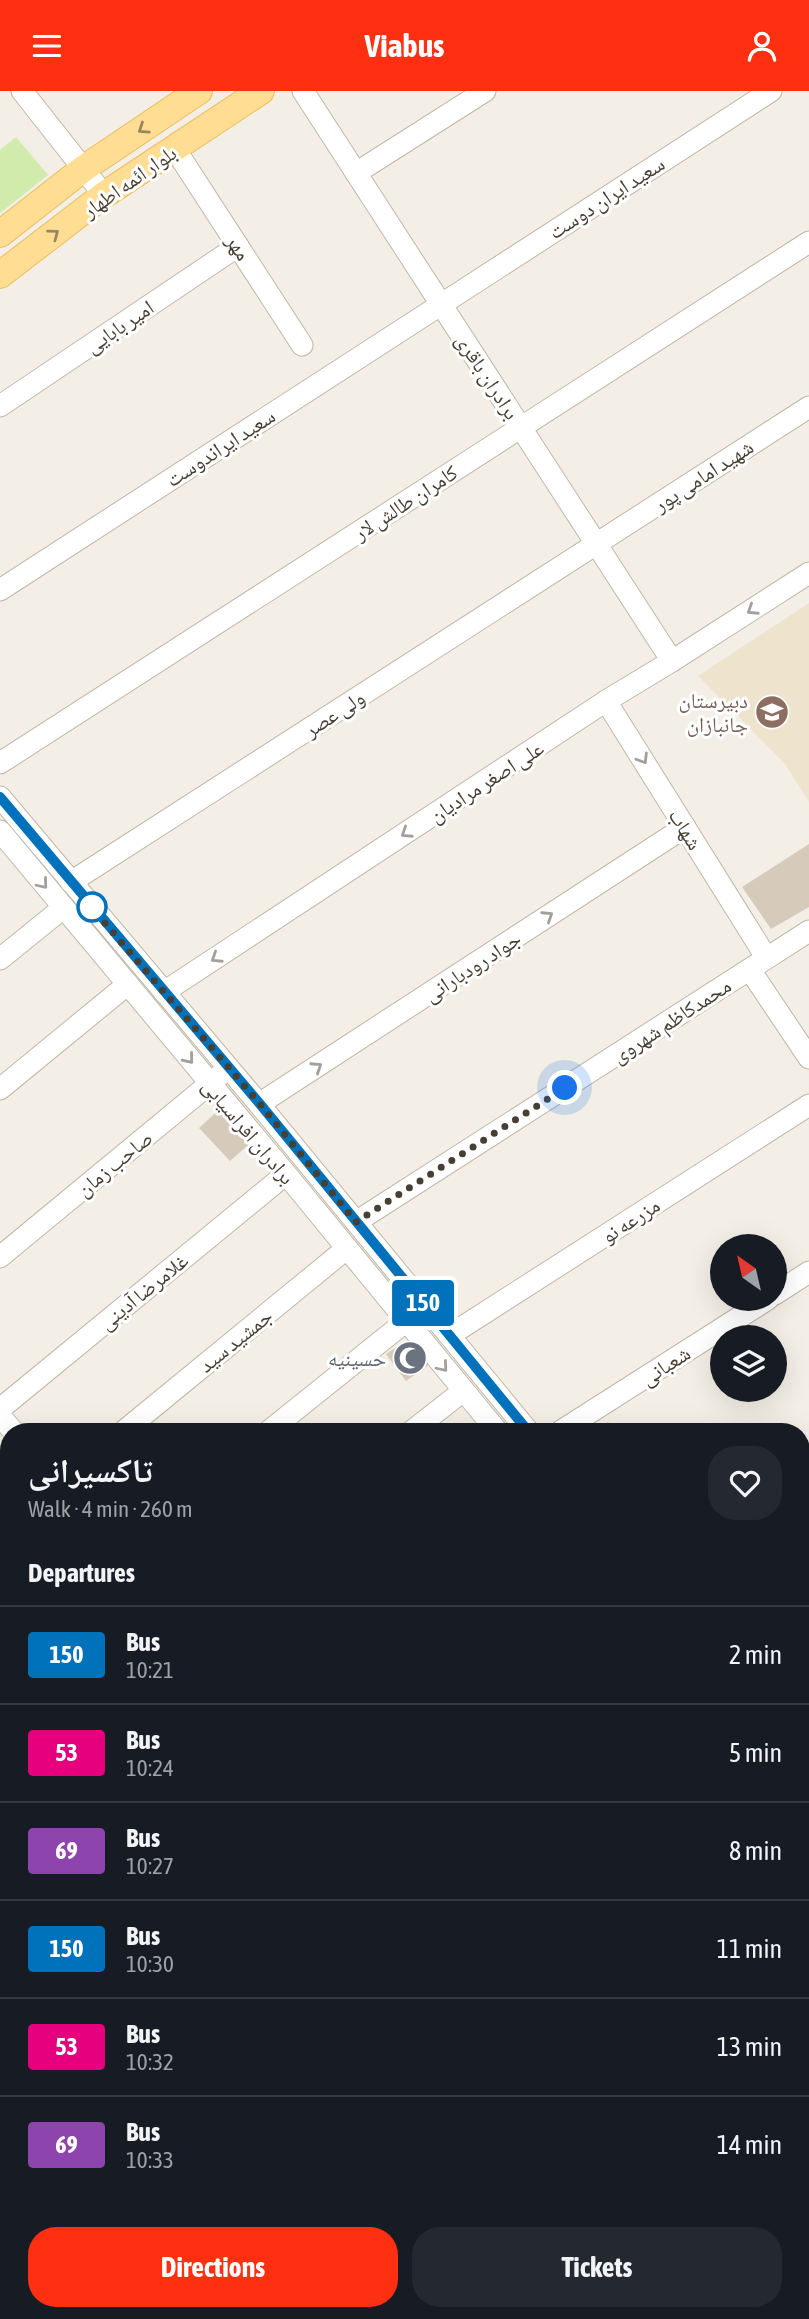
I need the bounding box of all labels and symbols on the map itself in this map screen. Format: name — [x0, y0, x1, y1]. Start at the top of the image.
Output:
one-way arrow — [138, 121, 151, 133]
street label: بلوار ائمه اطهار — [77, 140, 181, 223]
street label: سعید ایران دوست — [544, 151, 669, 244]
one-way arrow — [46, 229, 59, 242]
street label: مهر — [220, 229, 256, 265]
street label: امیر بابایی — [80, 294, 159, 359]
street label: برادران باقری — [451, 329, 525, 424]
street label: سعید ایراندوست — [161, 403, 279, 491]
street label: شهید امامی پور — [648, 434, 758, 518]
street label: کامران طالش لار — [348, 459, 463, 547]
one-way arrow — [747, 601, 760, 614]
street label: ولی عصر — [299, 685, 370, 744]
place label: دبیرستان جانبازان — [678, 688, 748, 737]
school or university icon: دبیرستان جانبازان — [753, 693, 791, 731]
street label: علی اصغر مرادیان — [424, 735, 549, 828]
one-way arrow — [634, 752, 647, 765]
street label: شهاب — [663, 804, 708, 854]
one-way arrow — [401, 825, 414, 837]
one-way arrow — [35, 876, 48, 888]
unlabelled marker — [77, 892, 107, 922]
one-way arrow — [541, 911, 554, 924]
street label: جواد رودبارانی — [419, 926, 526, 1008]
one-way arrow — [211, 950, 224, 962]
street label: محمدکاظم شهروی — [607, 973, 737, 1070]
one-way arrow — [181, 1050, 193, 1063]
one-way arrow — [309, 1062, 322, 1075]
your location — [547, 1070, 582, 1105]
street label: برادران افراسیابی — [196, 1073, 300, 1190]
street label: صاحب زمان — [71, 1125, 157, 1202]
street label: مزرعه نو — [596, 1192, 664, 1248]
north arrow — [710, 1234, 788, 1311]
street label: غلامرضا آدینی — [94, 1248, 194, 1336]
line badge: 150 — [383, 1280, 463, 1326]
street label: جمشید سید — [193, 1303, 277, 1377]
mosque icon: حسینیه — [391, 1339, 429, 1377]
street label: شعبانی — [636, 1340, 695, 1391]
place label: حسینیه — [328, 1346, 386, 1370]
one-way arrow — [435, 1358, 447, 1371]

